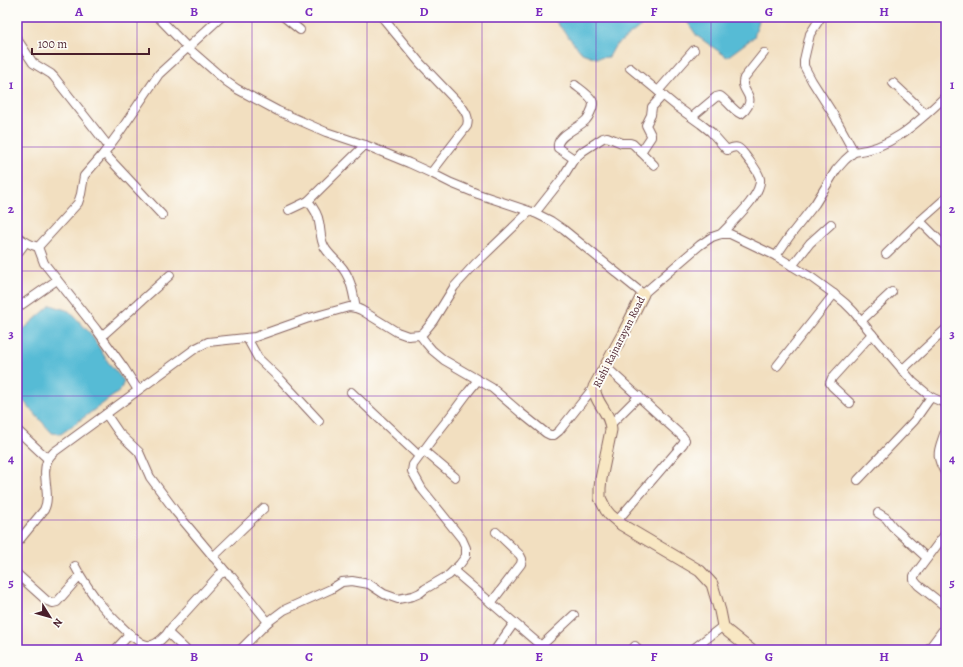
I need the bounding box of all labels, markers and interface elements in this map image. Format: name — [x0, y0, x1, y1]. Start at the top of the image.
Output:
text: A — [74, 3, 84, 20]
text: B — [190, 3, 198, 20]
text: C — [305, 3, 313, 20]
text: D — [419, 3, 429, 20]
text: E — [535, 3, 543, 20]
text: F — [651, 3, 658, 20]
text: G — [765, 3, 773, 20]
text: H — [879, 3, 889, 20]
scale bar — [32, 30, 149, 56]
text: 100 m — [38, 36, 67, 52]
text: 1 — [9, 76, 14, 93]
text: 1 — [950, 76, 955, 93]
text: 2 — [8, 200, 15, 217]
text: 2 — [949, 200, 956, 217]
street label: Rishi Rajnarayan Road — [589, 294, 649, 390]
text: 3 — [8, 325, 14, 342]
text: 3 — [949, 325, 955, 342]
text: 4 — [8, 450, 14, 467]
text: 4 — [949, 450, 955, 467]
text: 5 — [8, 574, 14, 591]
text: 5 — [949, 574, 955, 591]
north arrow — [30, 597, 70, 637]
text: N — [49, 615, 66, 630]
text: A — [74, 648, 84, 665]
text: B — [190, 648, 198, 665]
text: C — [305, 648, 313, 665]
text: D — [419, 648, 429, 665]
text: E — [535, 648, 543, 665]
text: F — [651, 648, 658, 665]
text: G — [765, 648, 773, 665]
text: H — [879, 648, 889, 665]

